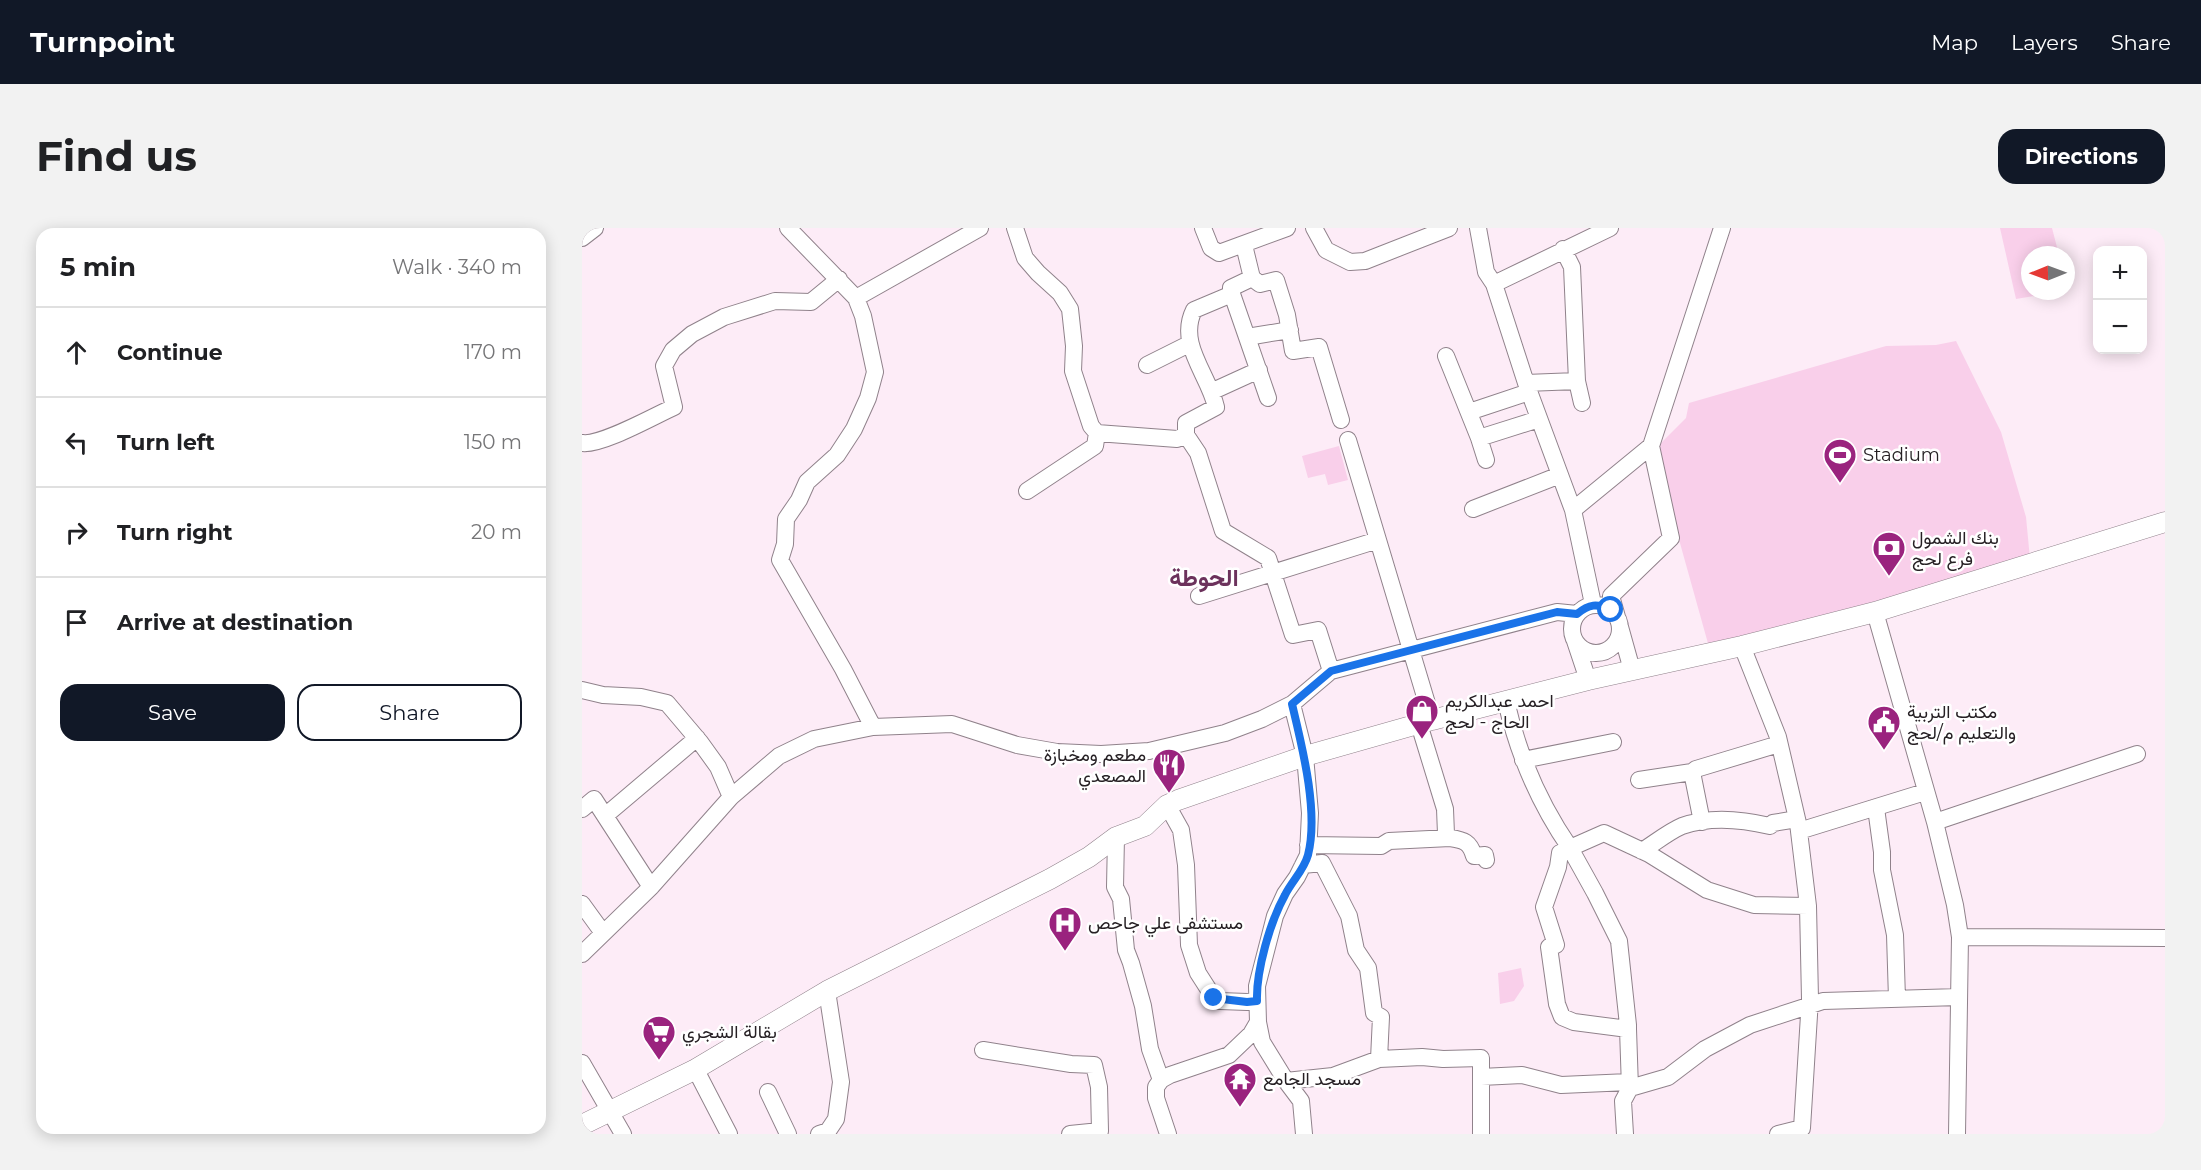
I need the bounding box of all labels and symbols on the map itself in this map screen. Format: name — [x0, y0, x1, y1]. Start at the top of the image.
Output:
north arrow — [2021, 246, 2075, 300]
sports icon: Stadium — [1822, 437, 1858, 484]
place label: Stadium — [1863, 444, 1940, 466]
place label: بنك الشمول فرع لحج — [1912, 527, 1999, 571]
bank icon: بنك الشمول فرع لحج — [1871, 530, 1907, 577]
district label: الحوطة — [1169, 563, 1239, 593]
route start — [1597, 596, 1623, 622]
place label: احمد عبدالكريم الحاج - لحج — [1445, 690, 1554, 734]
shop icon: احمد عبدالكريم الحاج - لحج — [1404, 693, 1440, 740]
place label: مكتب التربية والتعليم م/لحج — [1907, 701, 2016, 745]
public building icon: مكتب التربية والتعليم م/لحج — [1866, 704, 1902, 751]
place label: مطعم ومخبازة المصعدي — [1044, 744, 1146, 791]
restaurant icon: مطعم ومخبازة المصعدي — [1151, 747, 1187, 794]
hospital icon: مستشفى علي جاحص — [1047, 905, 1083, 952]
place label: مستشفى علي جاحص — [1088, 912, 1243, 938]
route end — [1200, 984, 1226, 1010]
supermarket icon: بقالة الشجري — [641, 1014, 677, 1061]
place label: بقالة الشجري — [682, 1021, 777, 1047]
temple icon: مسجد الجامع — [1222, 1061, 1258, 1108]
place label: مسجد الجامع — [1263, 1068, 1361, 1091]

